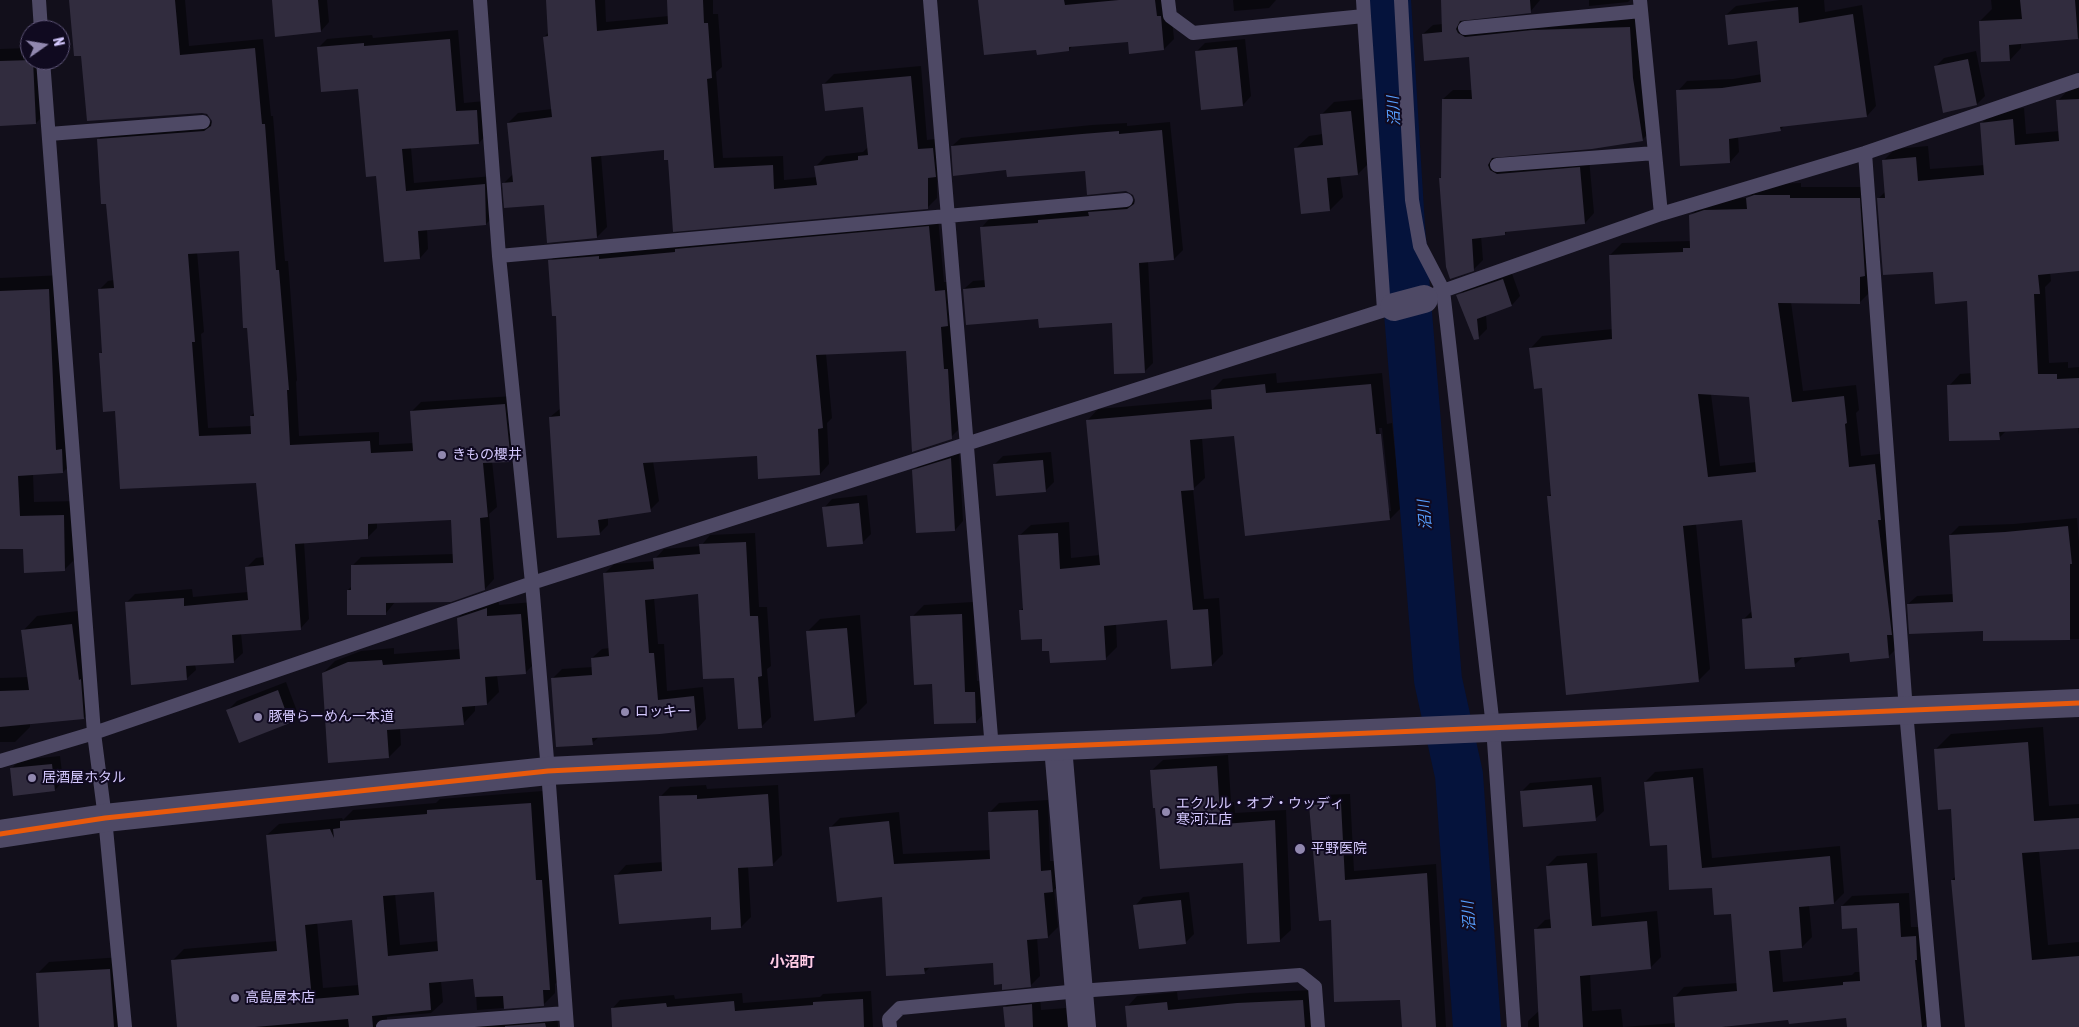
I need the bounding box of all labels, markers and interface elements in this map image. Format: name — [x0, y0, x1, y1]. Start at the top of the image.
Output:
north arrow — [20, 20, 70, 70]
text: N — [50, 36, 67, 48]
water label: 沼川 — [1384, 96, 1404, 126]
place label: きもの櫻井 — [452, 447, 522, 463]
marker: きもの櫻井 — [436, 449, 448, 461]
water label: 沼川 — [1415, 499, 1435, 531]
place label: ロッキー — [635, 704, 691, 720]
marker: ロッキー — [619, 706, 631, 718]
place label: 豚骨らーめん一本道 — [268, 709, 394, 725]
marker: 豚骨らーめん一本道 — [252, 711, 264, 723]
place label: 居酒屋ホタル — [42, 770, 126, 786]
marker: 居酒屋ホタル — [26, 772, 38, 784]
place label: エクルル・オブ・ウッディ 寒河江店 — [1176, 796, 1344, 829]
marker: エクルル・オブ・ウッディ 寒河江店 — [1160, 806, 1172, 818]
place label: 平野医院 — [1311, 841, 1367, 857]
marker: 平野医院 — [1293, 842, 1307, 856]
water label: 沼川 — [1459, 900, 1479, 932]
district label: 小沼町 — [770, 953, 814, 971]
place label: 高島屋本店 — [245, 990, 315, 1006]
marker: 高島屋本店 — [229, 992, 241, 1004]

